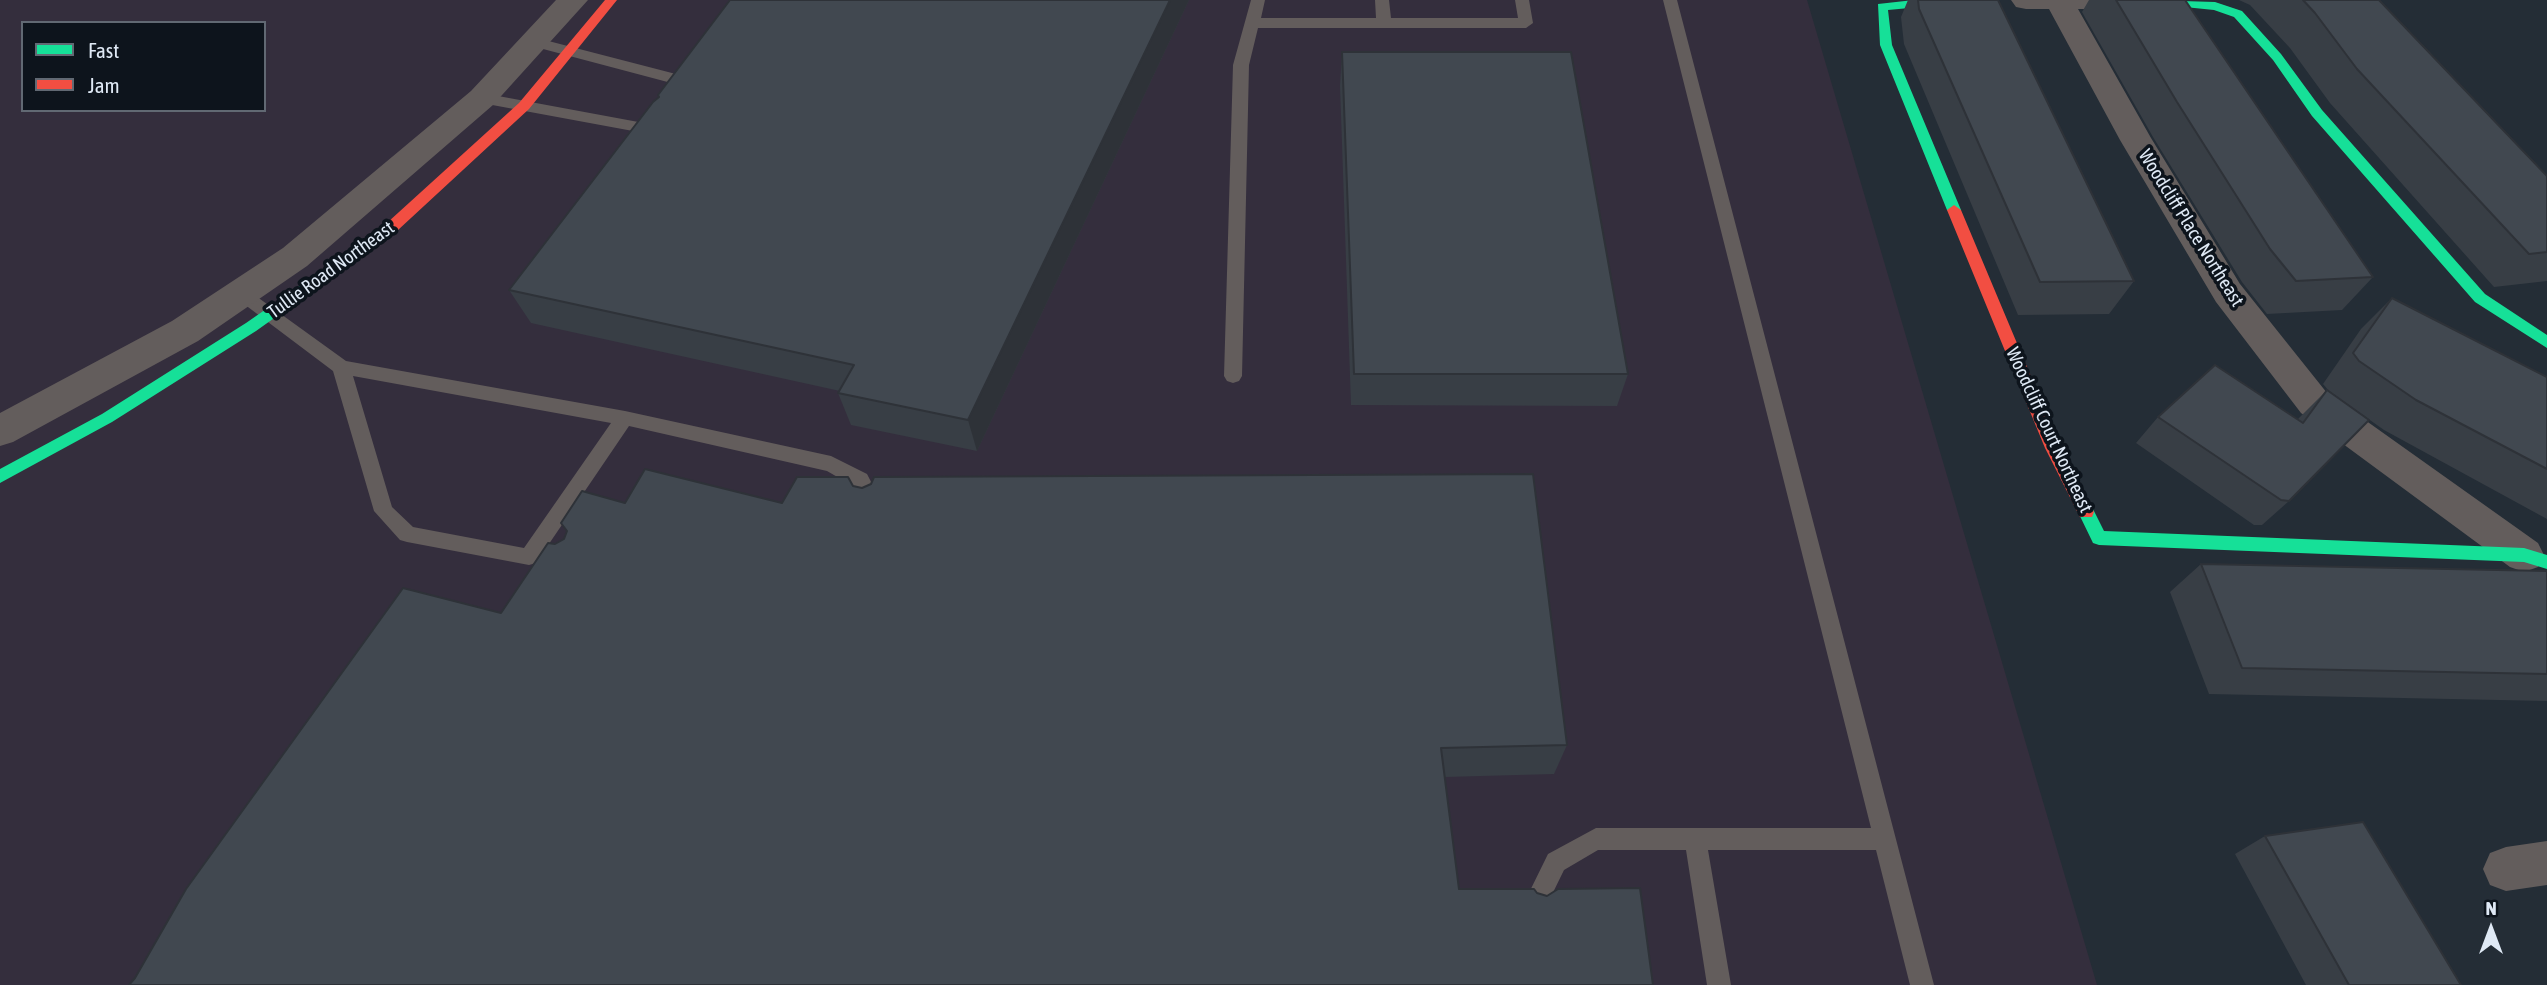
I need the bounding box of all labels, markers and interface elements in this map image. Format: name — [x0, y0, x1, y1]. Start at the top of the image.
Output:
legend — [21, 21, 266, 112]
text: Fast — [88, 38, 119, 62]
text: Jam — [88, 73, 120, 97]
street label: Woodcliff Place Northeast — [2133, 145, 2249, 311]
street label: Tullie Road Northeast — [263, 216, 399, 324]
street label: Woodcliff Court Northeast — [2001, 344, 2097, 516]
north arrow — [2456, 894, 2526, 964]
text: N — [2485, 897, 2497, 919]

